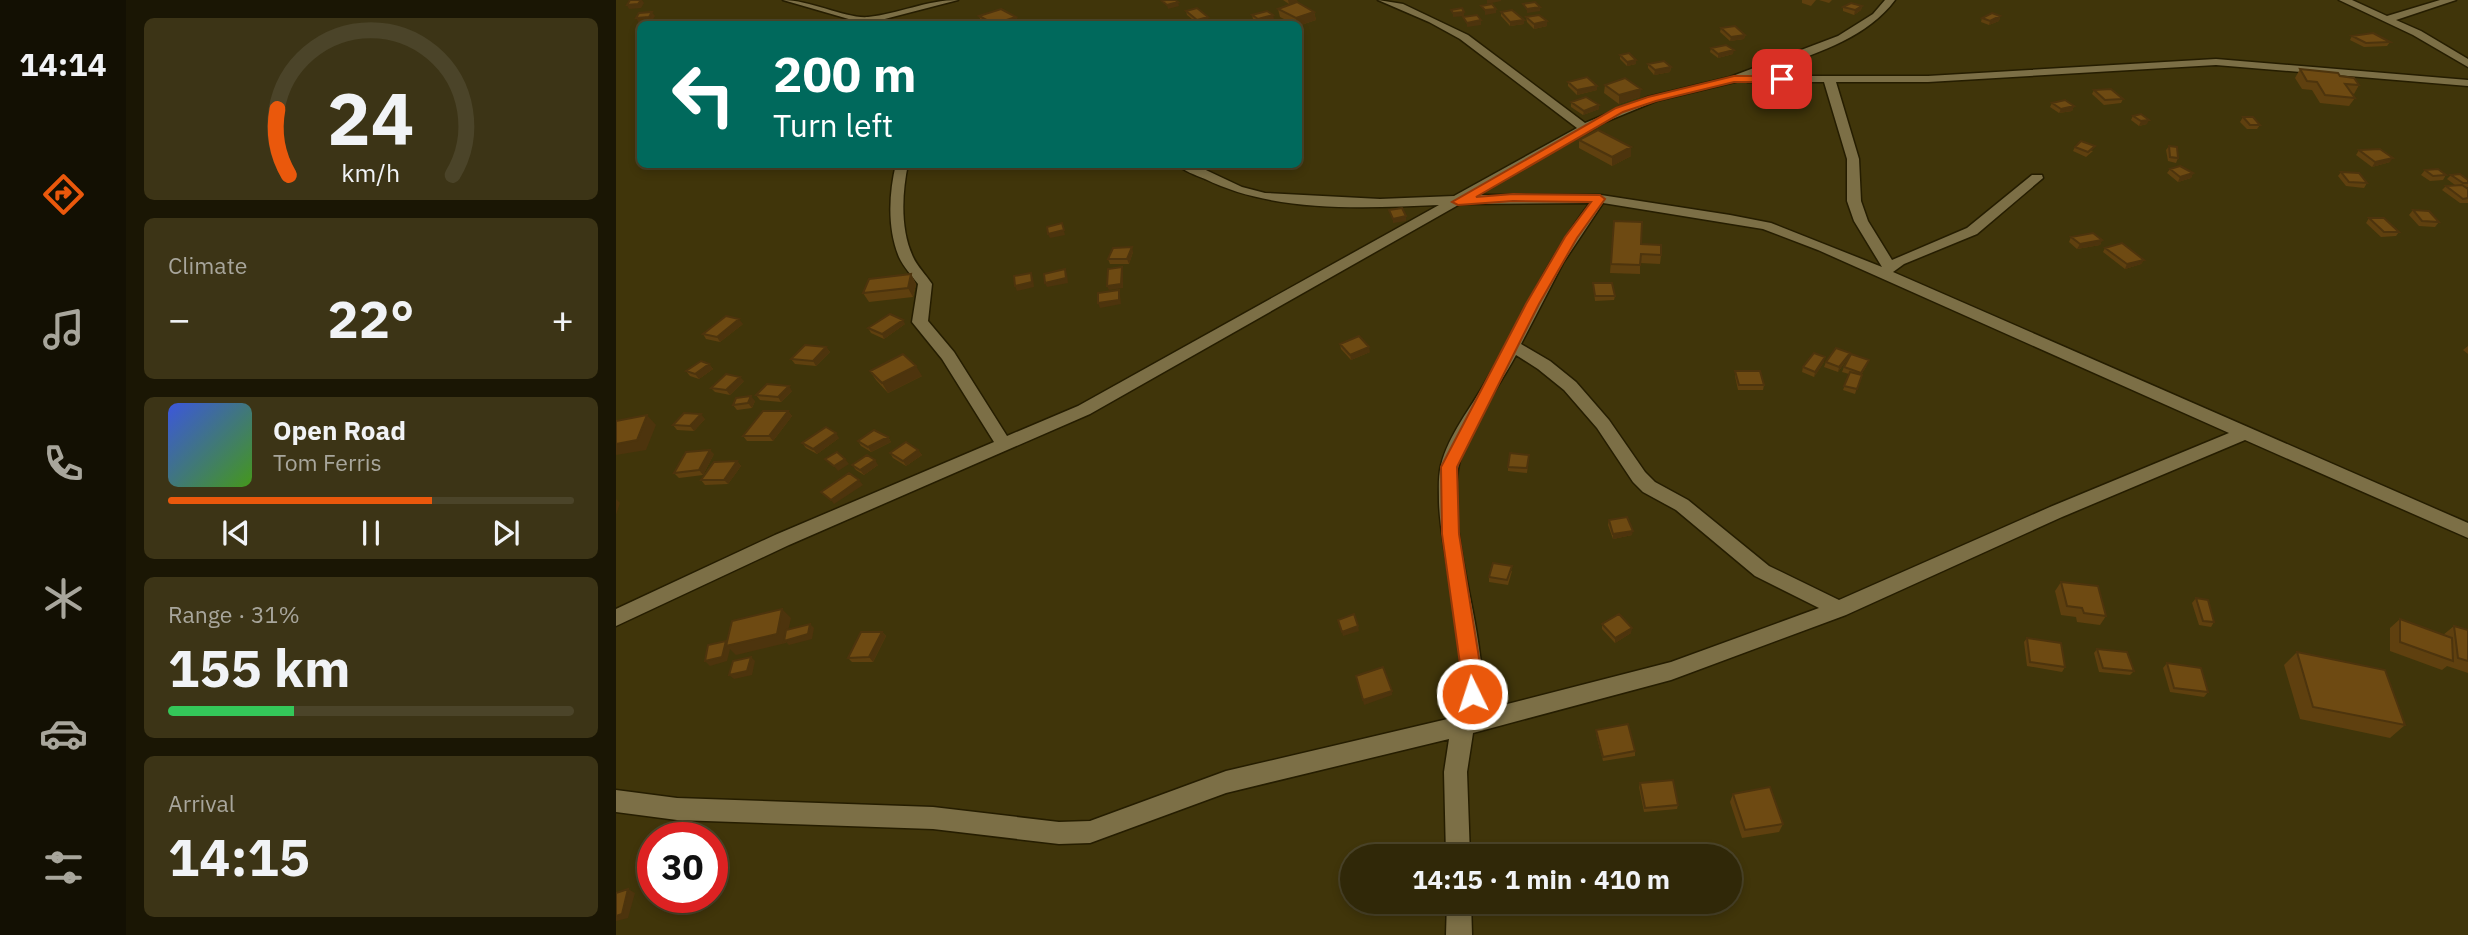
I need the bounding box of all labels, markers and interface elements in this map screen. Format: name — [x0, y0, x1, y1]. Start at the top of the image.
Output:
text: 200 m — [773, 42, 917, 105]
text: 14:14 — [19, 43, 107, 85]
icon: left — [658, 49, 749, 140]
pin — [1752, 49, 1812, 109]
icon: arrive — [1763, 60, 1801, 98]
text: 24 — [327, 70, 415, 165]
text: Turn left — [773, 104, 893, 146]
text: km/h — [342, 156, 400, 189]
icon: directions — [39, 170, 88, 219]
text: Climate — [168, 250, 247, 280]
text: 22° — [328, 285, 414, 352]
text: − — [168, 294, 191, 343]
text: + — [551, 294, 574, 343]
icon: music — [39, 305, 88, 354]
text: Open Road — [273, 413, 406, 447]
icon: phone — [39, 439, 88, 488]
text: Tom Ferris — [273, 447, 382, 477]
icon: previous — [217, 514, 255, 552]
icon: pause — [352, 514, 390, 552]
icon: next — [487, 514, 525, 552]
icon: climate — [39, 574, 88, 623]
text: Range · 31% — [168, 599, 300, 629]
text: 155 km — [168, 634, 350, 701]
position arrow — [1435, 657, 1509, 731]
icon: car — [39, 709, 88, 758]
text: Arrival — [168, 788, 235, 818]
speed limit sign: 30 — [637, 822, 728, 913]
text: 14:15 — [168, 823, 310, 890]
icon: filters — [39, 843, 88, 892]
text: 14:15 · 1 min · 410 m — [1412, 862, 1670, 896]

